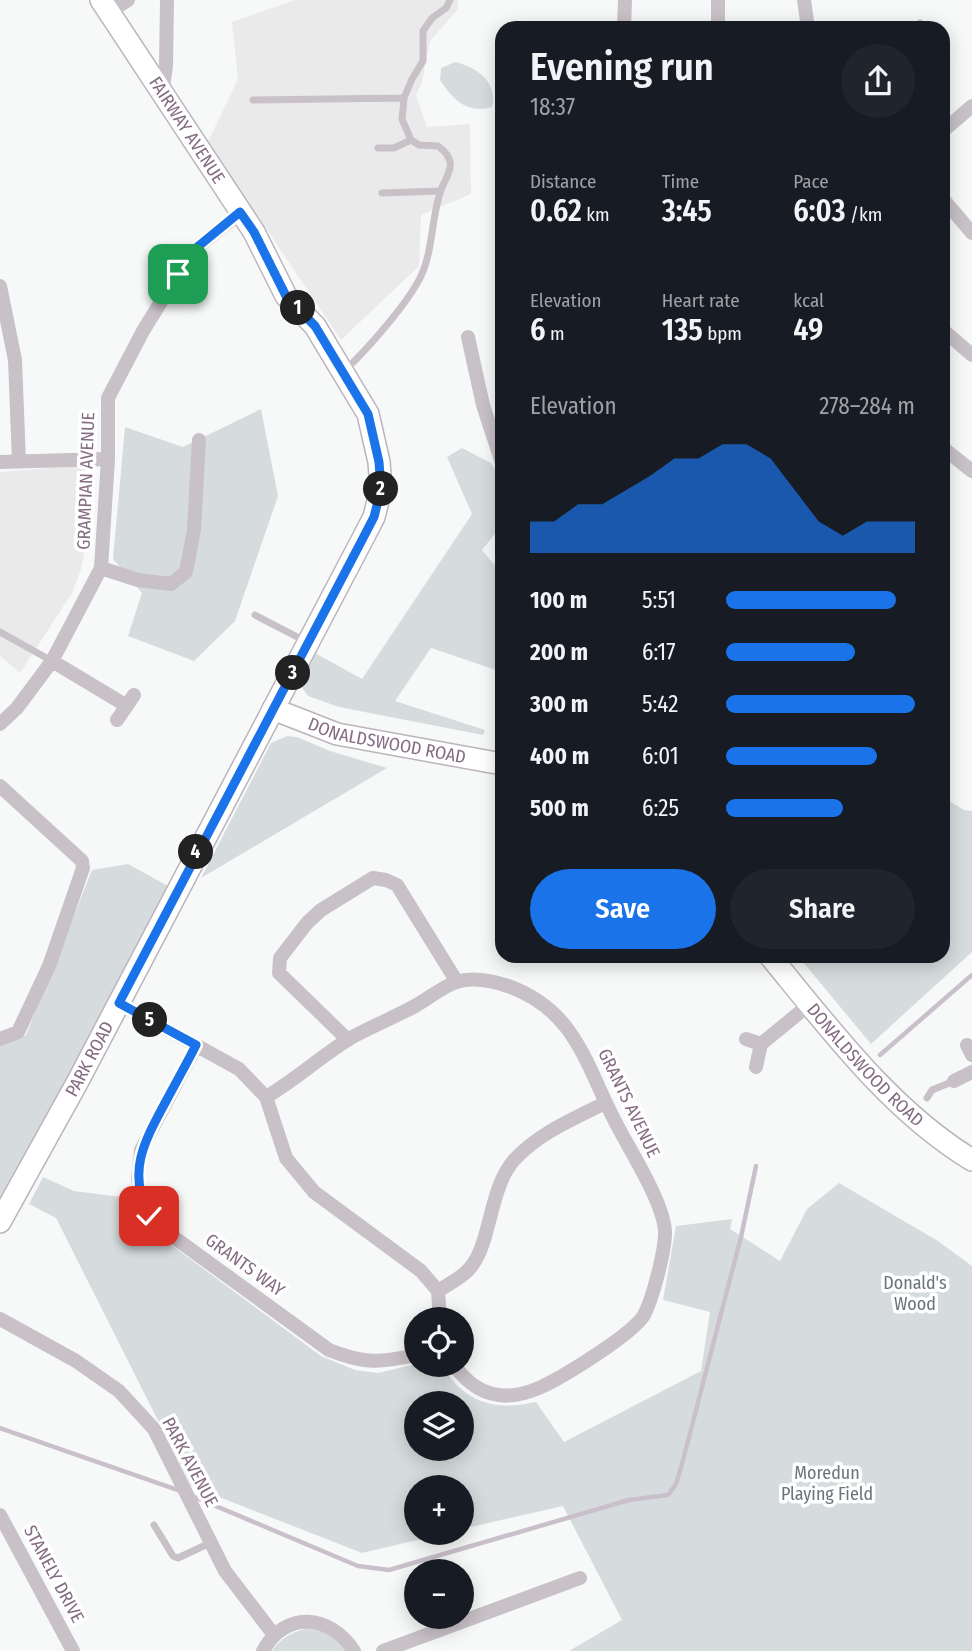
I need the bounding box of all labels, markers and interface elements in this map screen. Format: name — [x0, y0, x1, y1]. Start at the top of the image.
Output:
text: Evening run — [530, 44, 714, 90]
button: share — [841, 44, 915, 118]
street label: FAIRWAY AVENUE — [144, 72, 230, 188]
text: 18:37 — [530, 93, 575, 121]
text: Distance — [530, 170, 597, 193]
text: Time — [662, 170, 699, 193]
text: Pace — [793, 170, 829, 193]
text: 0.62 — [530, 193, 582, 229]
text: 3:45 — [662, 193, 712, 229]
text: 6:03 — [793, 193, 846, 229]
text: km — [582, 203, 610, 226]
text: /km — [846, 203, 882, 226]
pin — [148, 244, 208, 304]
icon: arrive — [159, 255, 197, 293]
text: Elevation — [530, 289, 602, 312]
text: Heart rate — [662, 289, 740, 312]
text: kcal — [793, 289, 824, 312]
pin: 1 — [280, 290, 316, 326]
text: 1 — [293, 296, 302, 319]
text: 6 — [530, 312, 545, 348]
text: 135 — [662, 312, 703, 348]
text: 49 — [793, 312, 823, 348]
text: m — [545, 322, 565, 345]
text: bpm — [703, 322, 742, 345]
text: Elevation — [530, 392, 617, 420]
text: 278–284 m — [819, 392, 915, 420]
street label: GRAMPIAN AVENUE — [73, 412, 99, 550]
pin: 2 — [364, 472, 398, 506]
text: 2 — [376, 477, 385, 500]
text: 100 m — [530, 586, 587, 614]
text: 5:51 — [642, 586, 676, 614]
text: 200 m — [530, 638, 588, 666]
text: 6:17 — [642, 638, 676, 666]
pin: 3 — [276, 656, 310, 690]
text: 3 — [288, 661, 297, 684]
text: 300 m — [530, 690, 588, 718]
text: 5:42 — [642, 690, 678, 718]
street label: DONALDSWOOD ROAD — [305, 713, 468, 768]
text: 400 m — [530, 742, 589, 770]
text: 6:01 — [642, 742, 679, 770]
text: 500 m — [530, 794, 589, 822]
text: 6:25 — [642, 794, 679, 822]
pin: 4 — [178, 834, 214, 870]
text: 4 — [191, 840, 200, 863]
button: Save — [530, 869, 716, 949]
button: Share — [730, 869, 915, 949]
street label: DONALDSWOOD ROAD — [802, 999, 928, 1131]
pin: 5 — [132, 1002, 168, 1038]
text: 5 — [145, 1008, 154, 1031]
street label: PARK ROAD — [61, 1018, 118, 1100]
street label: GRANTS AVENUE — [593, 1045, 665, 1161]
pin — [119, 1186, 179, 1246]
icon: check — [130, 1197, 168, 1235]
street label: GRANTS WAY — [201, 1229, 289, 1301]
park label: Donald's Wood — [883, 1272, 947, 1315]
map controls — [404, 1307, 474, 1629]
button: locate — [404, 1307, 474, 1377]
button: layers — [404, 1391, 474, 1461]
street label: PARK AVENUE — [157, 1414, 223, 1510]
park label: Moredun Playing Field — [781, 1462, 873, 1505]
button: + — [404, 1475, 474, 1545]
street label: STANELY DRIVE — [19, 1522, 89, 1626]
button: − — [404, 1559, 474, 1629]

